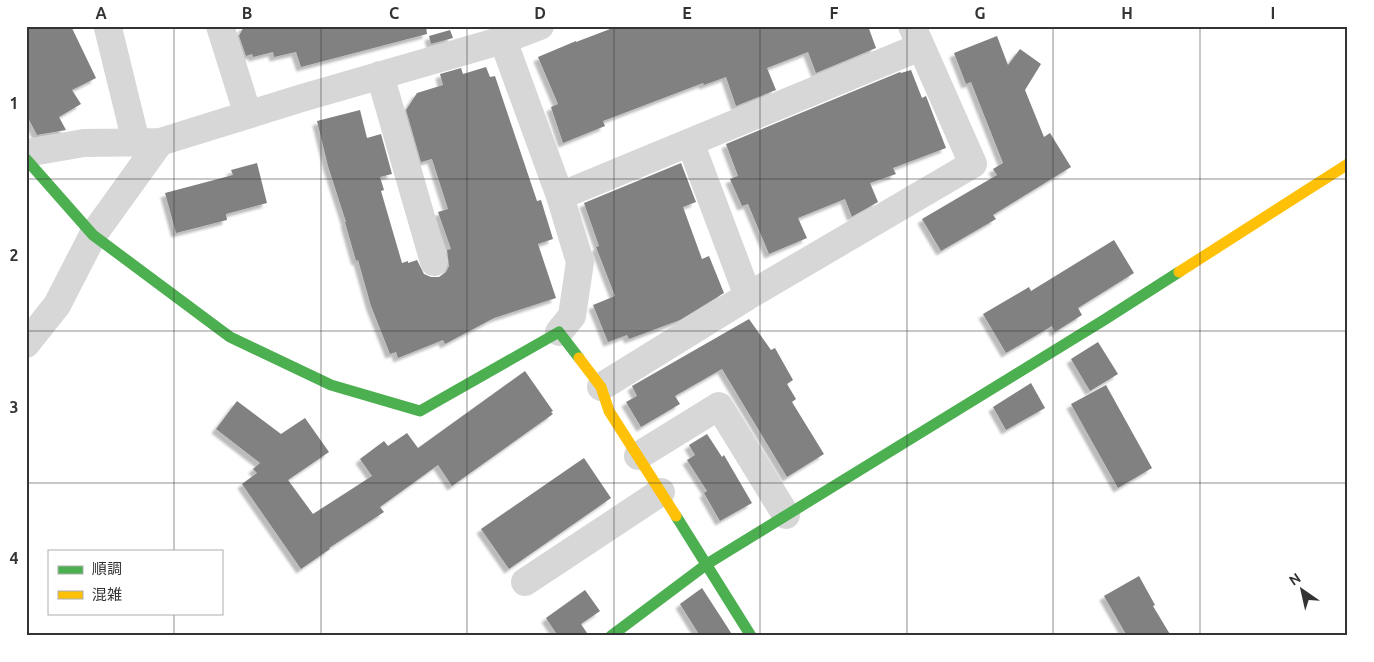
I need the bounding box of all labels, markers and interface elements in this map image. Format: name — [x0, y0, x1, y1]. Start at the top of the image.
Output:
text: A — [95, 4, 107, 22]
text: B — [242, 4, 252, 22]
text: C — [389, 4, 399, 22]
text: D — [534, 4, 546, 22]
text: E — [682, 4, 692, 22]
text: F — [830, 4, 839, 22]
text: G — [974, 4, 986, 22]
text: H — [1121, 4, 1133, 22]
text: I — [1271, 4, 1275, 22]
text: 1 — [9, 94, 19, 112]
text: 2 — [9, 246, 19, 264]
text: 3 — [9, 398, 19, 416]
text: 4 — [9, 549, 19, 567]
legend — [48, 550, 222, 614]
text: 順調 — [92, 560, 122, 577]
north arrow — [1276, 564, 1326, 614]
text: N — [1286, 570, 1304, 589]
text: 混雑 — [92, 586, 122, 603]

